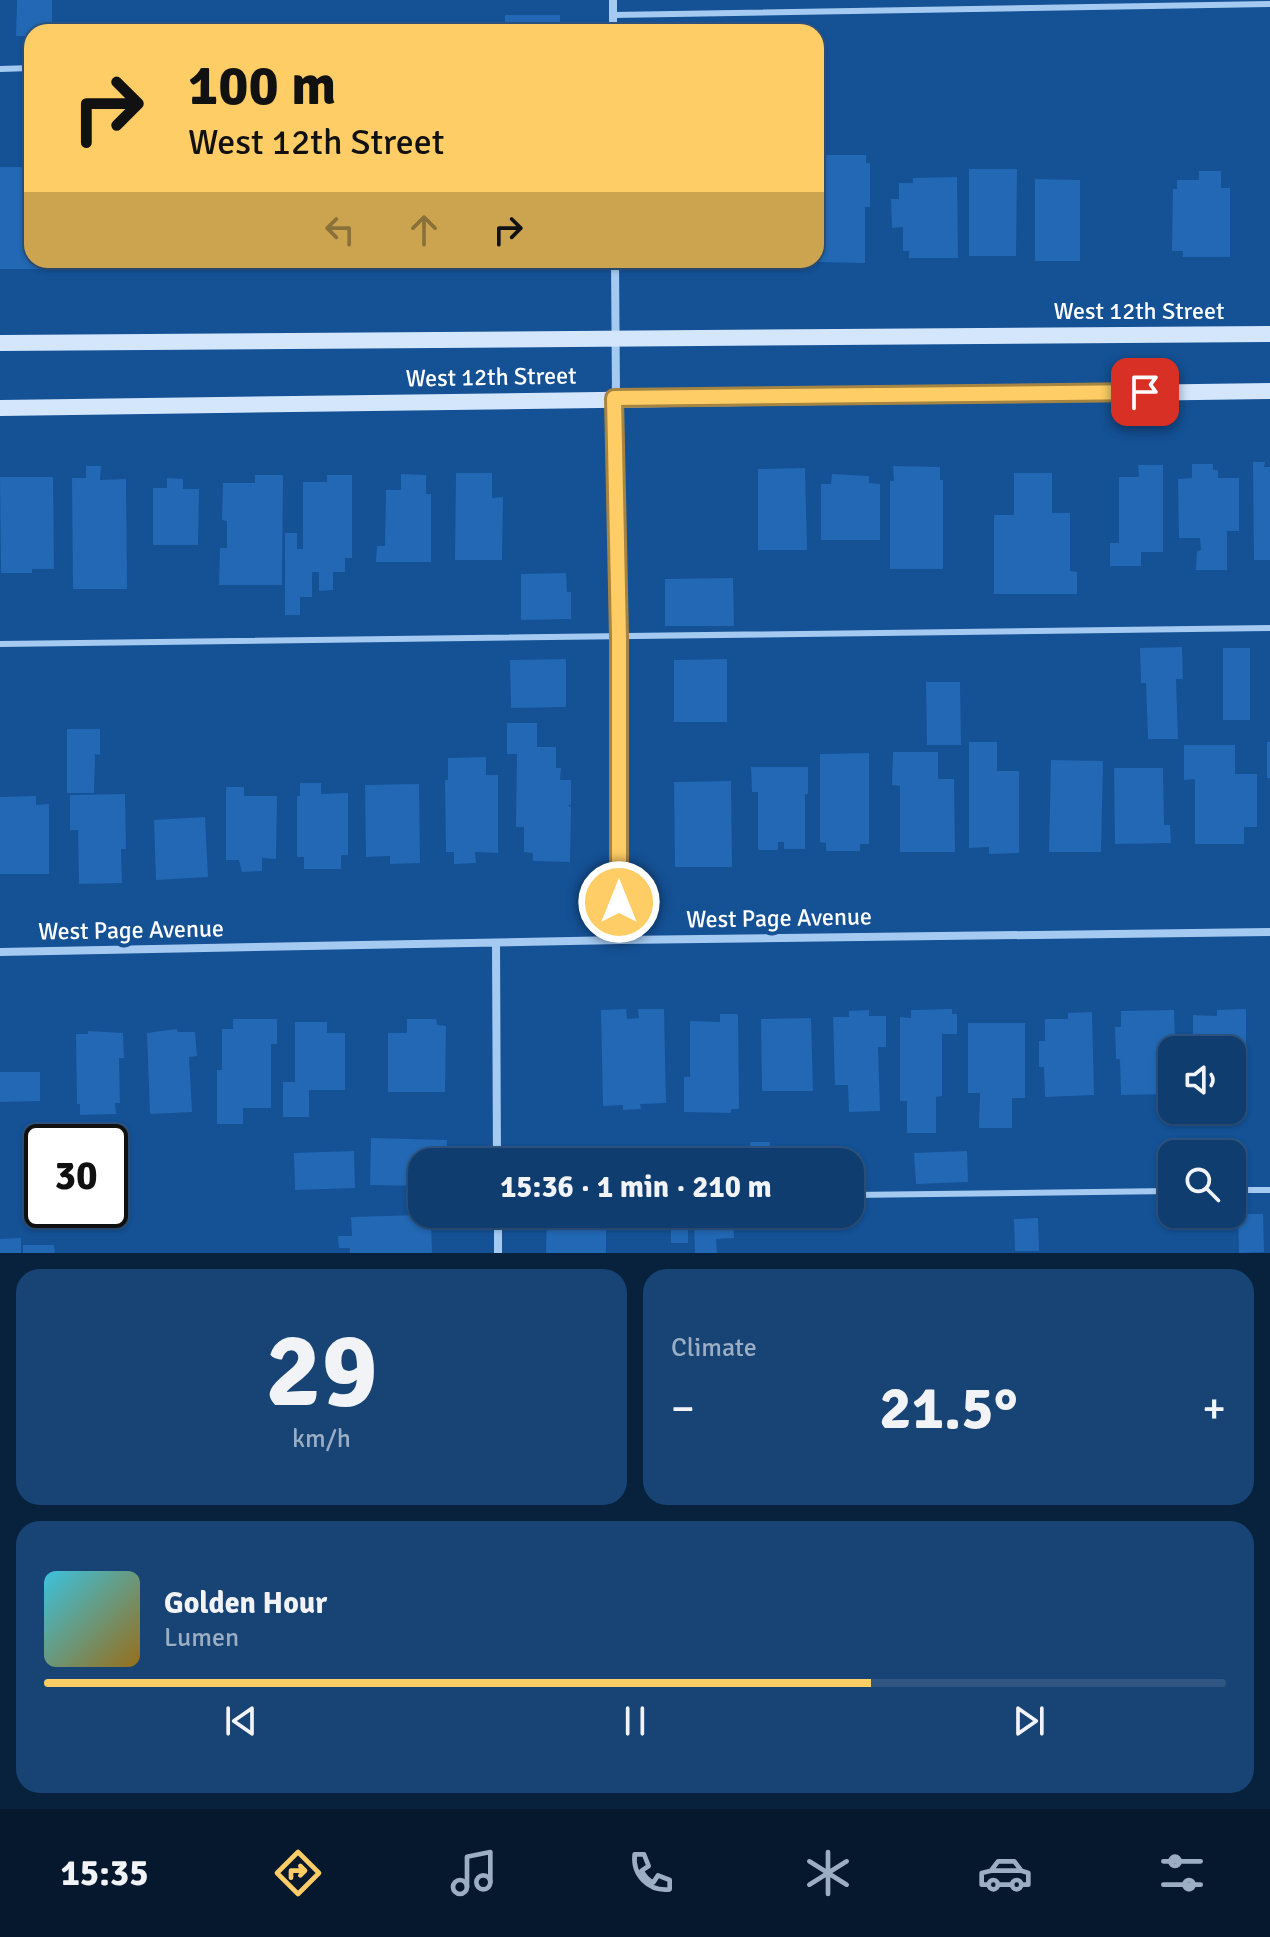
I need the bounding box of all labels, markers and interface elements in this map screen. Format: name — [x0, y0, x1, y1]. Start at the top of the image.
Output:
text: 100 m — [188, 51, 336, 120]
icon: right — [56, 56, 160, 160]
text: West 12th Street — [188, 120, 444, 165]
icon: left — [318, 208, 362, 252]
icon: ahead — [402, 208, 446, 252]
icon: right — [486, 208, 530, 252]
street label: West 12th Street — [1054, 296, 1224, 326]
pin — [1111, 358, 1179, 426]
street label: West 12th Street — [405, 361, 577, 393]
icon: arrive — [1123, 370, 1167, 414]
position arrow — [577, 860, 661, 944]
street label: West Page Avenue — [686, 901, 872, 935]
street label: West Page Avenue — [38, 913, 224, 947]
map controls — [1158, 1036, 1246, 1228]
button: sound — [1158, 1036, 1246, 1124]
speed limit sign: 30 — [24, 1124, 128, 1228]
button: search — [1158, 1140, 1246, 1228]
text: 15:36 · 1 min · 210 m — [500, 1169, 772, 1206]
text: 29 — [265, 1307, 378, 1435]
text: Climate — [671, 1332, 757, 1364]
text: 21.5° — [879, 1372, 1018, 1446]
text: − — [671, 1382, 695, 1436]
text: + — [1202, 1382, 1226, 1436]
text: km/h — [292, 1423, 351, 1455]
text: Golden Hour — [164, 1585, 327, 1622]
text: Lumen — [164, 1622, 239, 1654]
icon: previous — [219, 1699, 263, 1743]
icon: pause — [613, 1699, 657, 1743]
icon: next — [1007, 1699, 1051, 1743]
icon: directions — [270, 1845, 326, 1901]
icon: music — [446, 1845, 502, 1901]
icon: phone — [623, 1845, 679, 1901]
icon: climate — [800, 1845, 856, 1901]
icon: car — [977, 1845, 1033, 1901]
icon: filters — [1154, 1845, 1210, 1901]
text: 15:35 — [60, 1851, 149, 1896]

